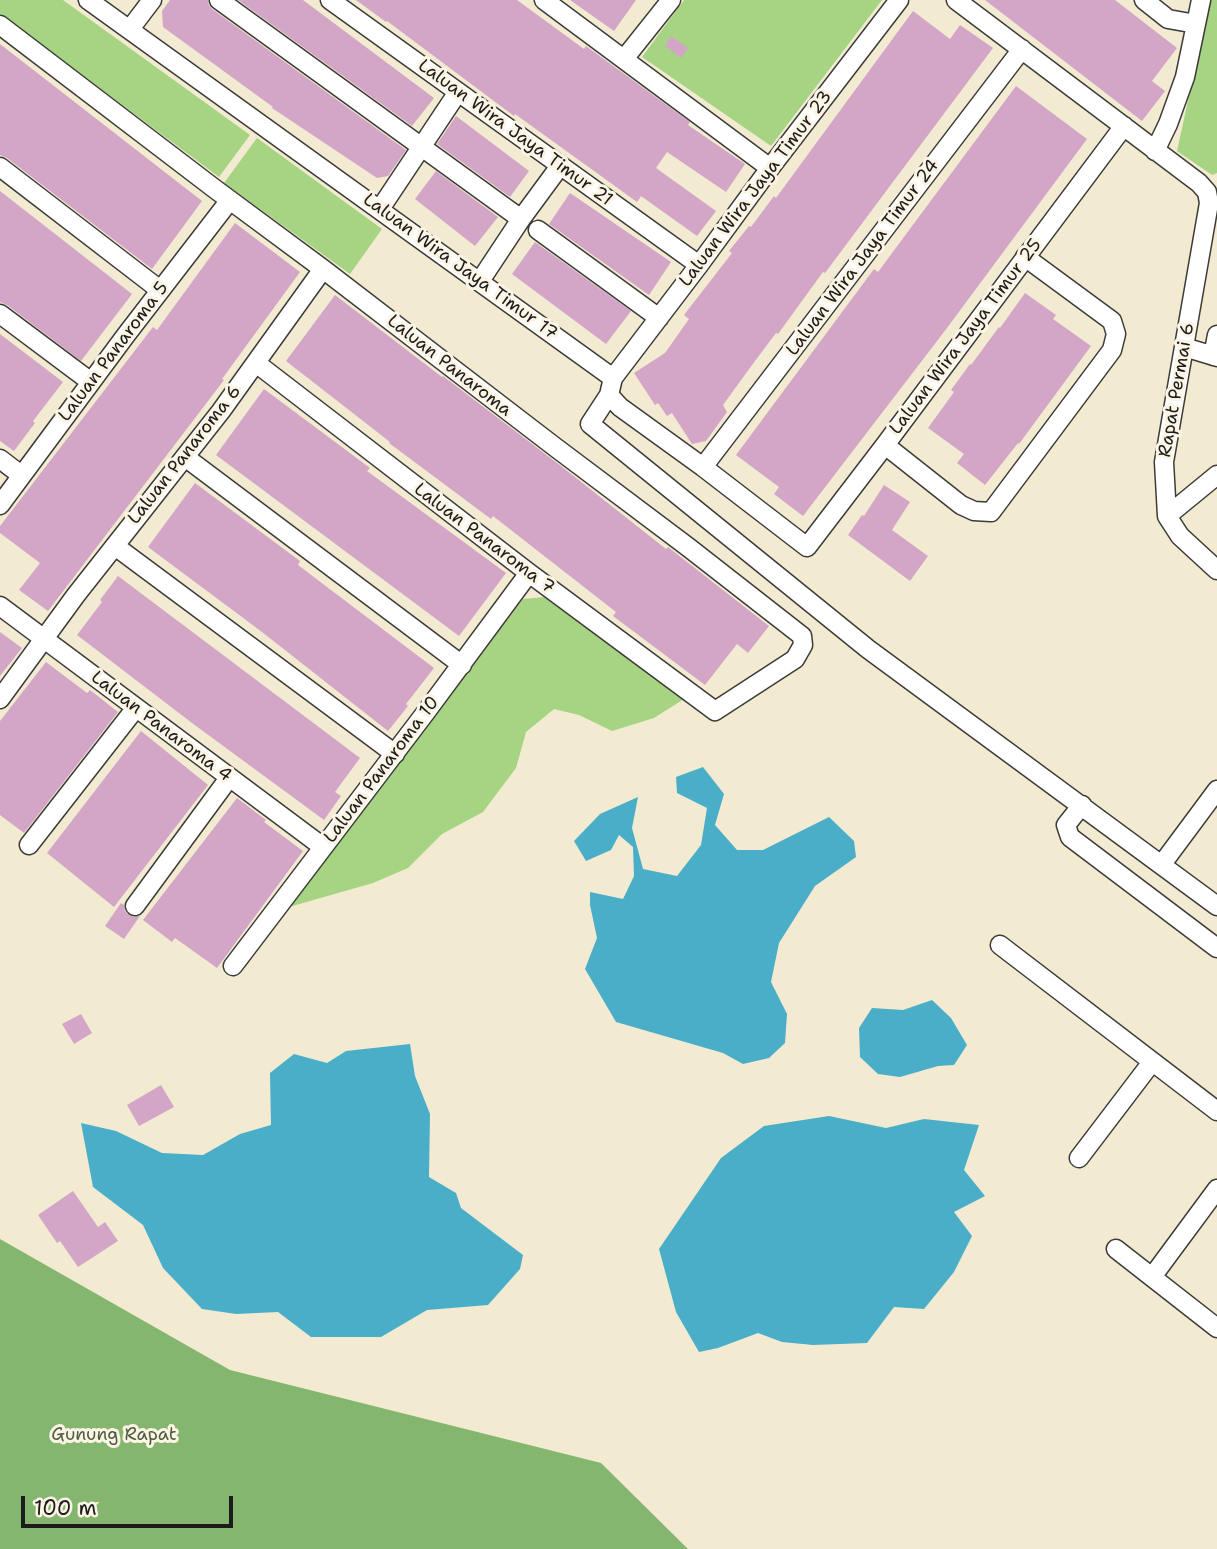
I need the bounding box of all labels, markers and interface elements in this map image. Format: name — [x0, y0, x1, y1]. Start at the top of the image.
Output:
street label: Laluan Wira Jaya Timur 21 — [413, 55, 617, 211]
street label: Laluan Wira Jaya Timur 23 — [675, 87, 837, 291]
street label: Laluan Wira Jaya Timur 24 — [782, 156, 944, 360]
street label: Laluan Wira Jaya Timur 17 — [358, 189, 562, 345]
street label: Laluan Wira Jaya Timur 25 — [885, 235, 1047, 439]
street label: Laluan Panaroma 5 — [54, 278, 174, 426]
street label: Laluan Panaroma — [382, 311, 516, 421]
street label: Rapat Permai 6 — [1155, 321, 1199, 459]
street label: Laluan Panaroma 6 — [124, 381, 246, 529]
street label: Laluan Panaroma 7 — [409, 479, 559, 599]
street label: Laluan Panaroma 4 — [86, 667, 236, 787]
street label: Laluan Panaroma 10 — [320, 692, 444, 848]
park label: Gunung Rapat — [51, 1424, 177, 1446]
scale bar — [24, 1482, 236, 1526]
text: 100 m — [34, 1494, 97, 1522]

